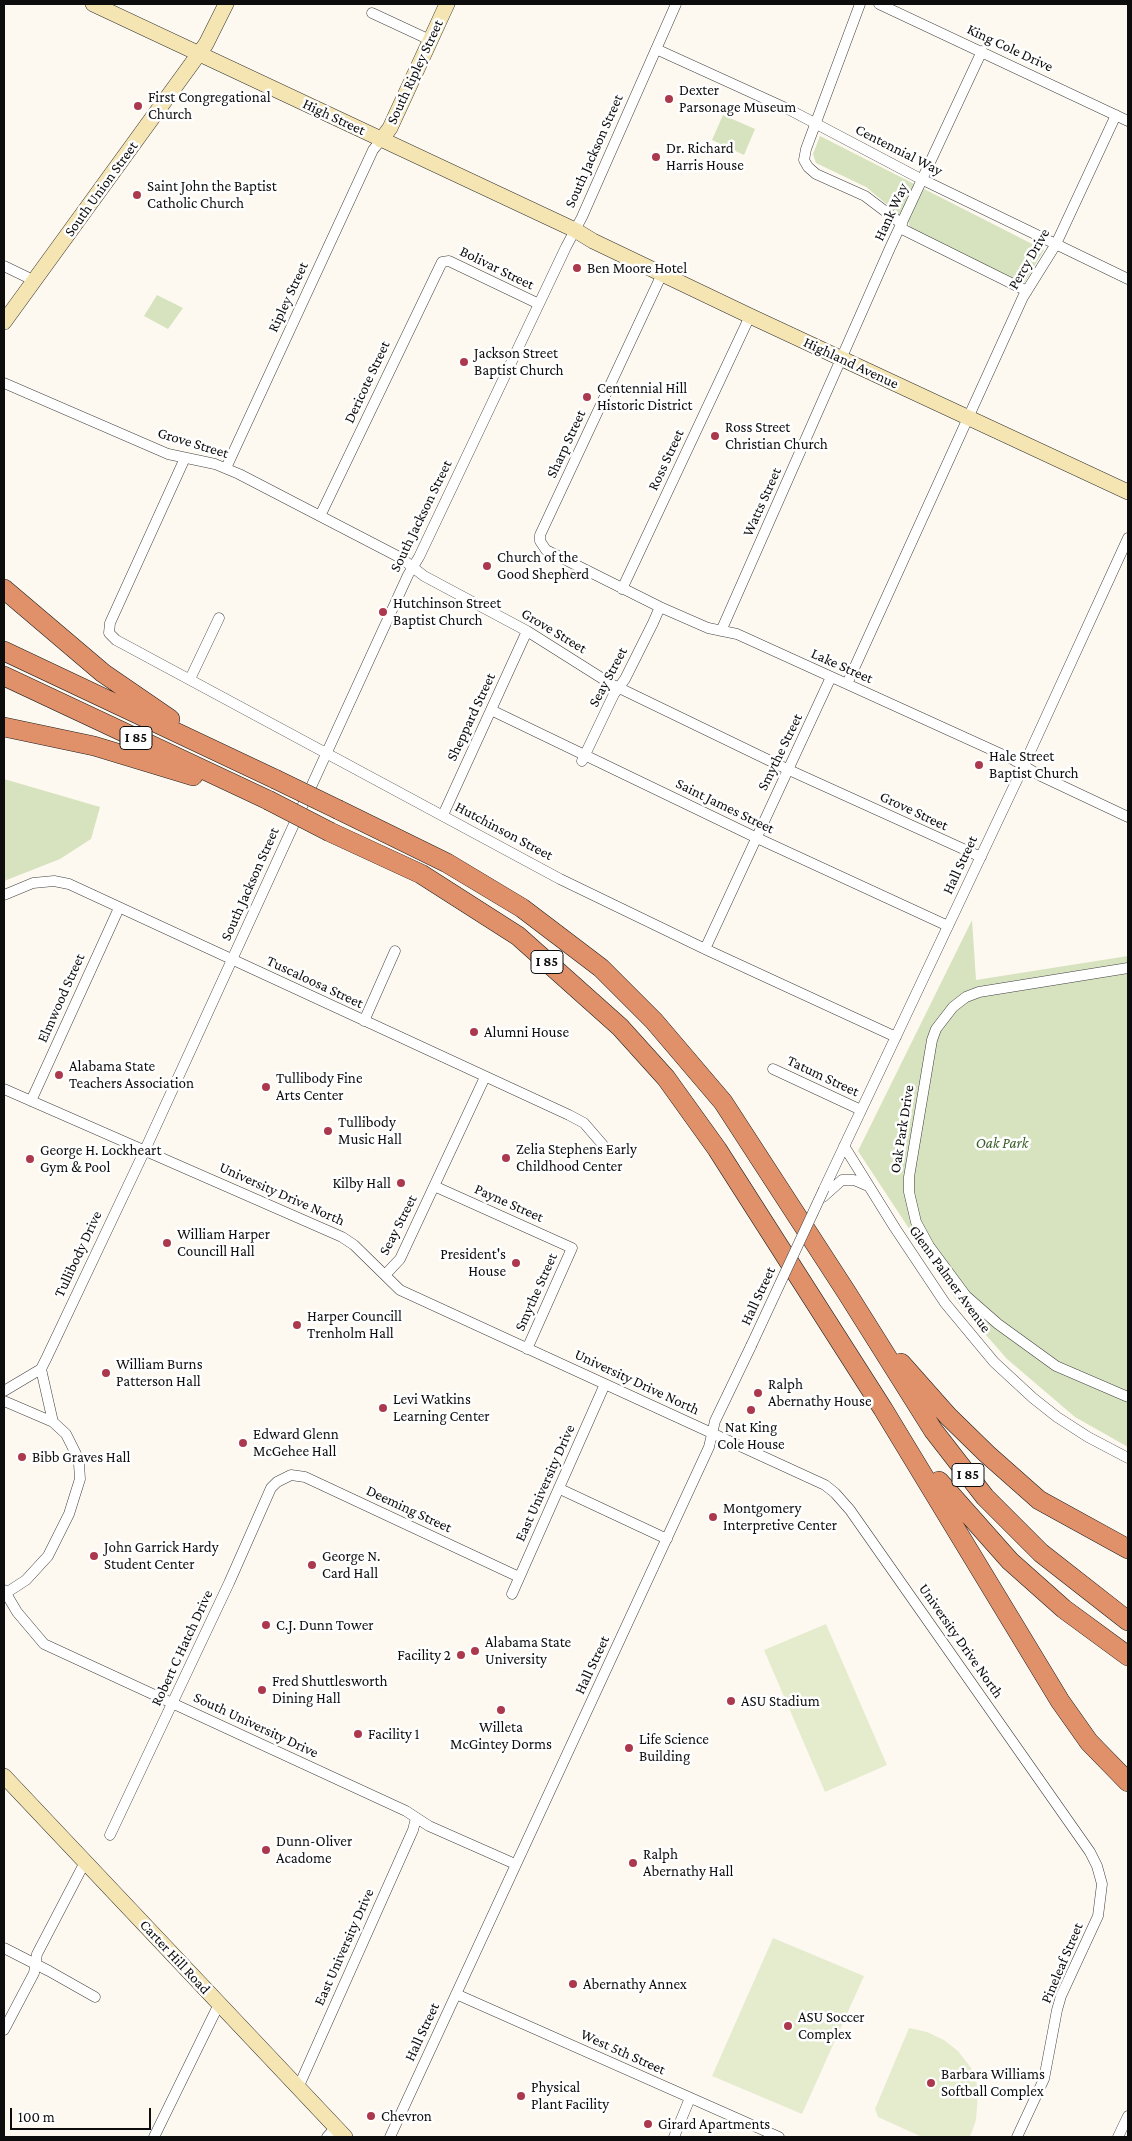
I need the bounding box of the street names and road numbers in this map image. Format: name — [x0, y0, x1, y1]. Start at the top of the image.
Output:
street label: South Ripley Street — [383, 17, 447, 127]
street label: King Cole Drive — [964, 20, 1056, 76]
street label: South Jackson Street — [561, 92, 627, 210]
street label: High Street — [300, 95, 368, 139]
street label: Centennial Way — [852, 120, 946, 180]
street label: South Union Street — [60, 138, 142, 240]
street label: Hank Way — [870, 180, 912, 244]
street label: Percy Drive — [1004, 225, 1054, 293]
street label: Bolivar Street — [457, 242, 537, 294]
street label: Ripley Street — [264, 259, 312, 335]
street label: Highland Avenue — [801, 333, 901, 393]
street label: Dericote Street — [340, 338, 394, 426]
street label: Sharp Street — [542, 407, 590, 481]
street label: Grove Street — [155, 424, 231, 462]
street label: Ross Street — [644, 427, 688, 493]
street label: South Jackson Street — [386, 457, 456, 575]
street label: Watts Street — [739, 465, 785, 539]
street label: Grove Street — [518, 604, 590, 658]
street label: Seay Street — [585, 644, 631, 710]
street label: Lake Street — [808, 644, 876, 688]
street label: Sheppard Street — [443, 670, 499, 764]
street label: Smythe Street — [754, 710, 806, 794]
road number: I 85 — [120, 726, 152, 750]
street label: Saint James Street — [673, 774, 777, 838]
street label: Grove Street — [877, 787, 951, 835]
street label: Hutchinson Street — [452, 798, 556, 864]
street label: South Jackson Street — [217, 825, 283, 943]
street label: Hall Street — [939, 833, 981, 897]
road number: I 85 — [531, 950, 563, 974]
street label: Elmwood Street — [33, 951, 89, 1045]
street label: Tuscaloosa Street — [264, 952, 366, 1012]
street label: Tatum Street — [784, 1051, 862, 1101]
street label: Oak Park Drive — [886, 1084, 918, 1174]
street label: University Drive North — [216, 1158, 348, 1230]
street label: Payne Street — [472, 1180, 546, 1226]
street label: Seay Street — [375, 1192, 421, 1258]
street label: Tullibody Drive — [50, 1208, 106, 1300]
street label: Glenn Palmer Avenue — [905, 1222, 995, 1336]
street label: Smythe Street — [511, 1250, 561, 1334]
street label: Hall Street — [737, 1264, 779, 1328]
street label: University Drive North — [572, 1345, 702, 1419]
street label: East University Drive — [511, 1422, 579, 1544]
road number: I 85 — [952, 1464, 984, 1486]
street label: Deeming Street — [363, 1481, 455, 1537]
street label: University Drive North — [915, 1580, 1007, 1702]
street label: Robert C Hatch Drive — [147, 1587, 217, 1709]
street label: Hall Street — [571, 1633, 613, 1697]
street label: South University Drive — [191, 1688, 321, 1762]
street label: East University Drive — [310, 1886, 378, 2008]
street label: Carter Hill Road — [136, 1916, 214, 1998]
street label: Pineleaf Street — [1037, 1920, 1087, 2006]
street label: Hall Street — [401, 2000, 443, 2064]
street label: West 5th Street — [578, 2025, 668, 2079]

